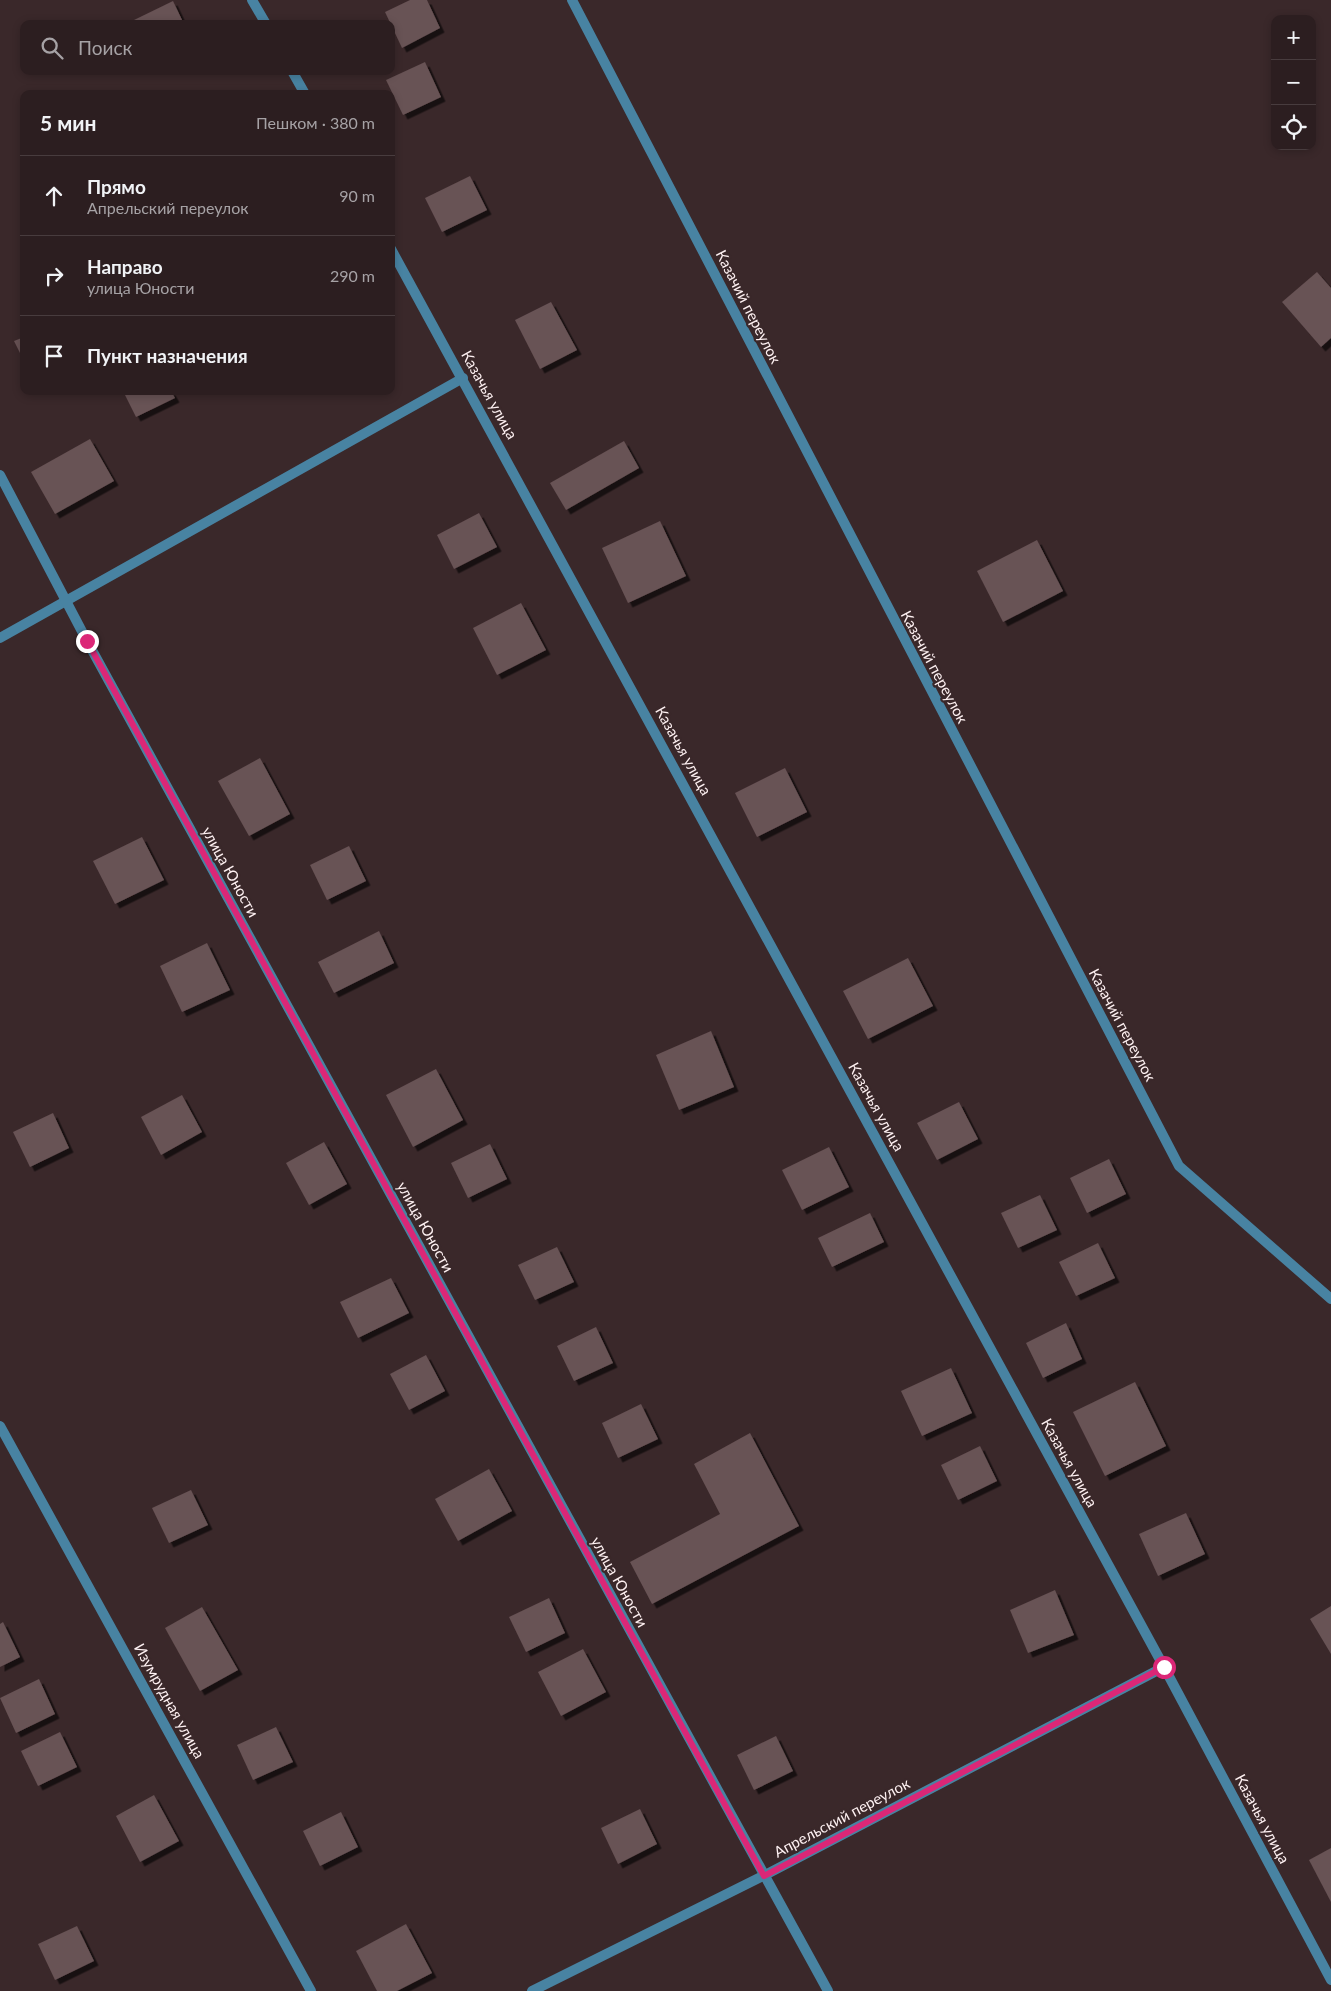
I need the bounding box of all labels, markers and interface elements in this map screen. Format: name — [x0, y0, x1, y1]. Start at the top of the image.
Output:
map controls — [1271, 15, 1316, 150]
button: + — [1271, 15, 1316, 60]
search box — [20, 20, 395, 75]
icon: search — [38, 34, 66, 62]
text: Поиск — [78, 36, 132, 59]
button: − — [1271, 60, 1316, 105]
button: locate — [1271, 105, 1316, 150]
text: 5 мин — [40, 110, 97, 135]
text: Пешком · 380 m — [256, 113, 375, 132]
text: Прямо — [87, 175, 146, 198]
icon: ahead — [40, 182, 68, 210]
text: 90 m — [339, 186, 375, 205]
text: Апрельский переулок — [87, 198, 249, 217]
street label: Казачий переулок — [712, 247, 785, 367]
text: Направо — [87, 255, 163, 278]
icon: right — [40, 262, 68, 290]
text: 290 m — [330, 266, 375, 285]
text: улица Юности — [87, 278, 194, 297]
icon: arrive — [40, 342, 68, 370]
text: Пункт назначения — [87, 344, 248, 367]
street label: Казачья улица — [458, 347, 522, 442]
street label: Казачий переулок — [898, 607, 972, 726]
route end — [76, 630, 99, 653]
street label: Казачья улица — [652, 703, 716, 798]
street label: улица Юности — [199, 823, 263, 920]
street label: Казачий переулок — [1086, 965, 1160, 1084]
street label: Казачья улица — [845, 1059, 909, 1154]
street label: улица Юности — [394, 1178, 458, 1275]
street label: Казачья улица — [1038, 1415, 1102, 1510]
street label: улица Юности — [588, 1533, 652, 1630]
street label: Изумрудная улица — [131, 1640, 209, 1761]
route start — [1153, 1656, 1176, 1679]
street label: Казачья улица — [1232, 1771, 1294, 1866]
street label: Апрельский переулок — [770, 1774, 913, 1861]

